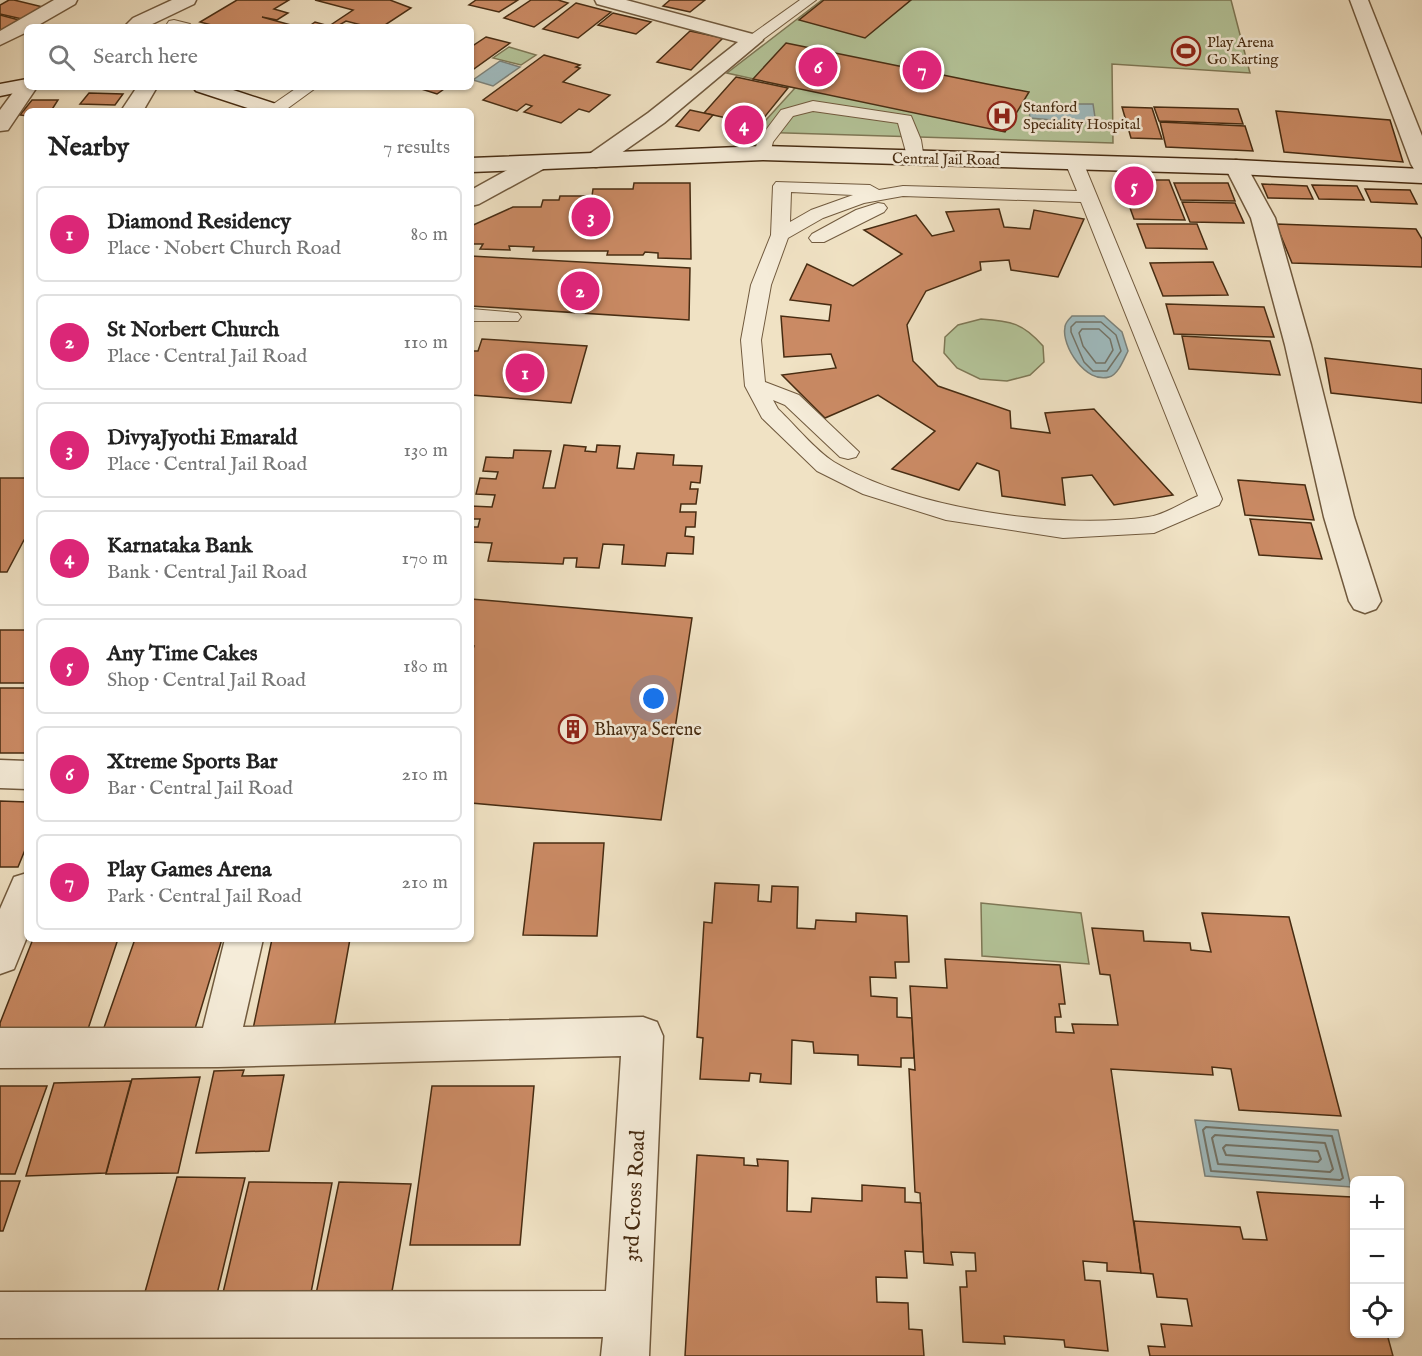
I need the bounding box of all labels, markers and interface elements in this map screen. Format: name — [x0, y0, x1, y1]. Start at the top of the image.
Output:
search box — [24, 24, 474, 90]
place label: Play Arena Go Karting — [1207, 33, 1279, 69]
sports icon: Play Arena Go Karting — [1170, 35, 1202, 67]
icon: search — [45, 41, 78, 74]
text: Search here — [93, 43, 198, 71]
pin: 6 — [798, 44, 838, 90]
pin: 7 — [902, 48, 942, 92]
place label: Stanford Speciality Hospital — [1023, 98, 1141, 134]
hospital icon: Stanford Speciality Hospital — [986, 100, 1018, 132]
pin: 4 — [724, 102, 764, 148]
text: Nearby — [48, 131, 129, 164]
text: 7 results — [383, 135, 450, 160]
street label: Central Jail Road — [892, 149, 1001, 170]
pin: 5 — [1114, 164, 1154, 208]
pin: 3 — [572, 194, 610, 240]
text: Diamond Residency — [107, 208, 291, 236]
text: 1 — [66, 222, 73, 247]
text: 80 m — [411, 222, 448, 247]
text: Place · Nobert Church Road — [107, 236, 341, 261]
pin: 2 — [560, 268, 600, 314]
text: St Norbert Church — [107, 316, 279, 344]
text: 2 — [65, 330, 74, 355]
text: 110 m — [404, 330, 448, 355]
text: Place · Central Jail Road — [107, 344, 307, 369]
pin: 1 — [506, 350, 544, 395]
text: DivyaJyothi Emarald — [107, 424, 297, 452]
text: 3 — [66, 438, 73, 463]
text: 130 m — [403, 438, 448, 463]
text: Place · Central Jail Road — [107, 452, 307, 477]
text: Karnataka Bank — [107, 532, 252, 560]
text: 4 — [65, 546, 74, 571]
text: 170 m — [402, 546, 448, 571]
text: Bank · Central Jail Road — [107, 560, 307, 585]
text: Any Time Cakes — [107, 640, 257, 668]
text: 5 — [66, 654, 73, 679]
text: 180 m — [403, 654, 448, 679]
text: Shop · Central Jail Road — [107, 668, 306, 693]
your location — [639, 684, 668, 713]
building icon: Bhavya Serene — [557, 713, 589, 745]
place label: Bhavya Serene — [594, 719, 702, 742]
text: Xtreme Sports Bar — [107, 748, 278, 776]
text: 6 — [65, 762, 74, 787]
text: 210 m — [402, 762, 448, 787]
text: Bar · Central Jail Road — [107, 776, 293, 801]
text: Play Games Arena — [107, 856, 271, 884]
text: 7 — [65, 870, 74, 895]
text: 210 m — [402, 870, 448, 895]
text: Park · Central Jail Road — [107, 884, 302, 909]
street label: 3rd Cross Road — [619, 1129, 652, 1263]
map controls — [1350, 1176, 1404, 1338]
button: + — [1350, 1176, 1404, 1230]
button: − — [1350, 1230, 1404, 1284]
button: locate — [1350, 1284, 1404, 1338]

